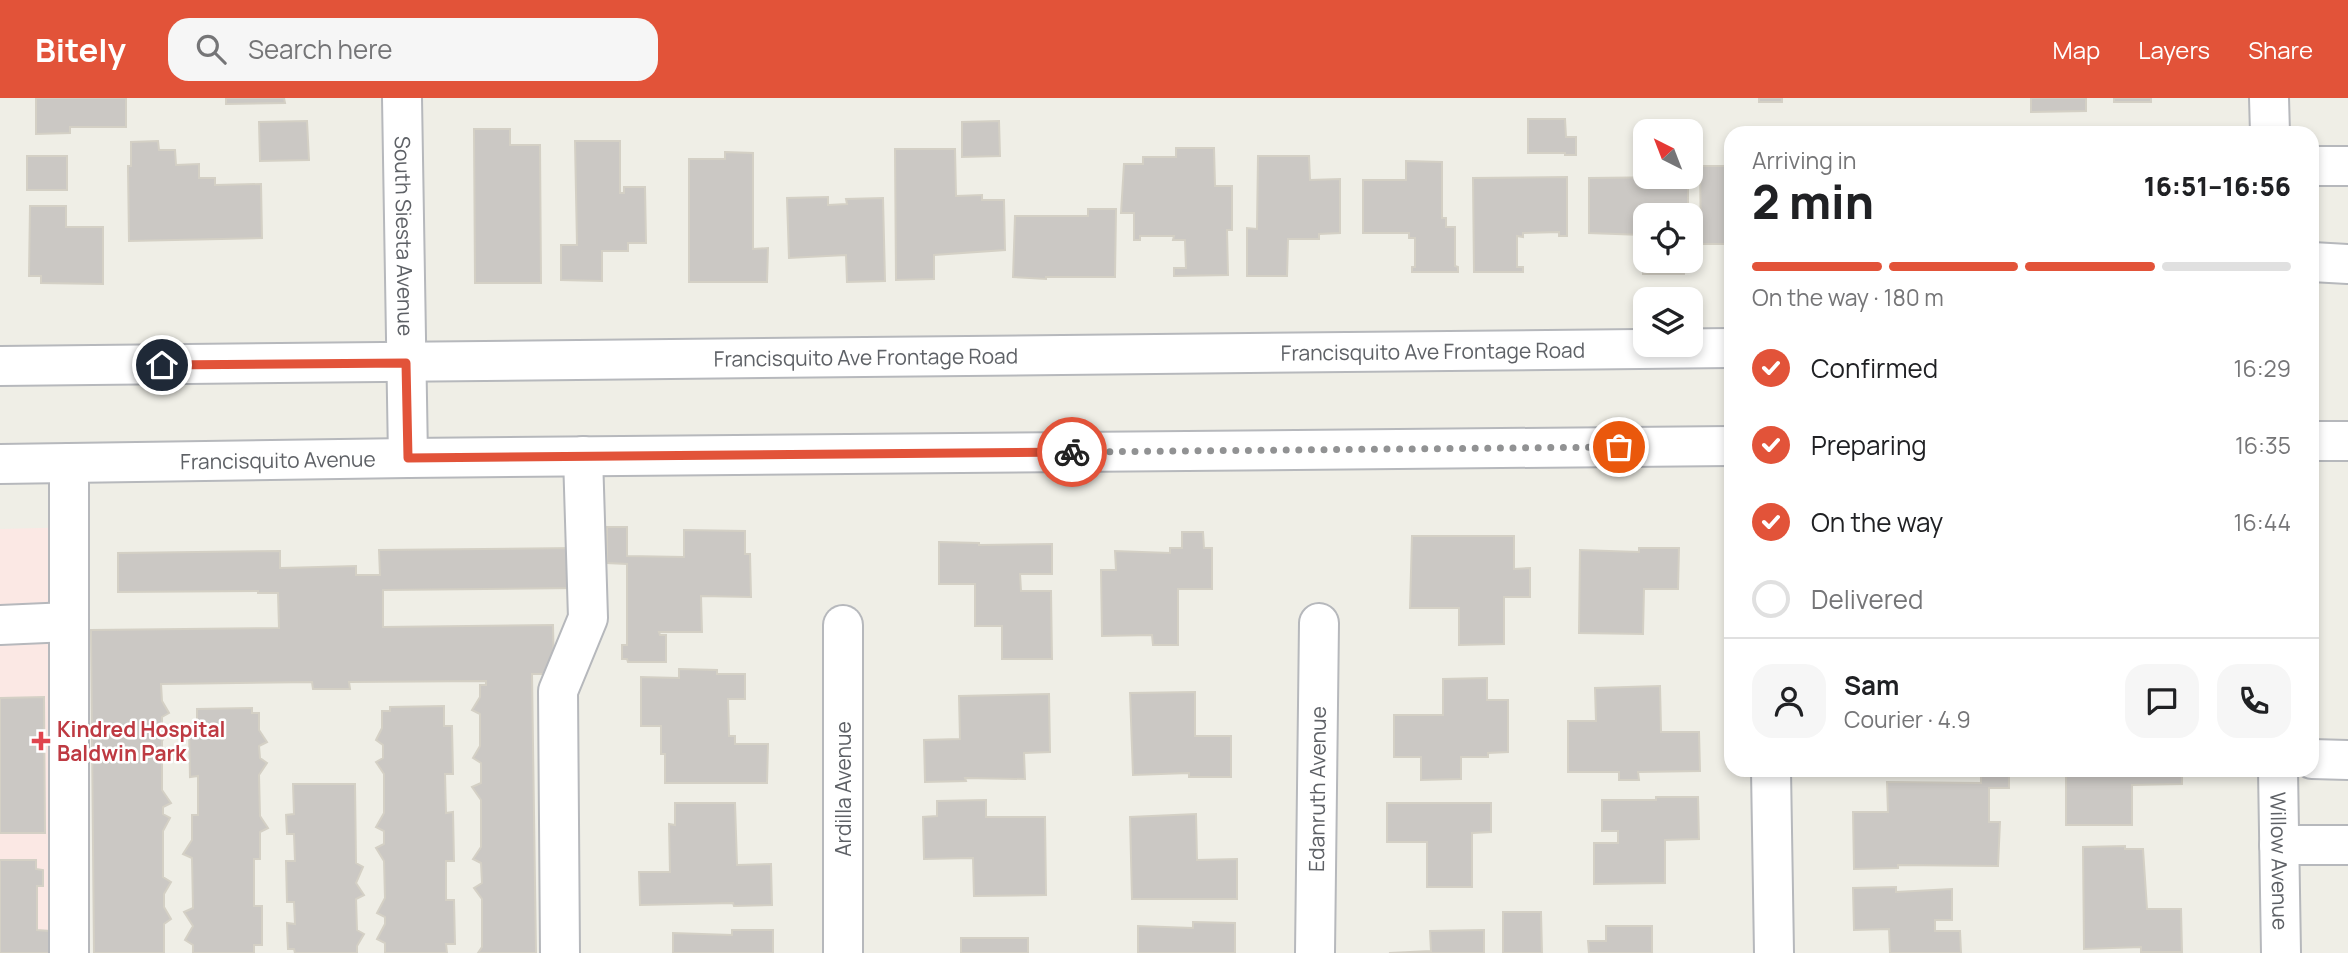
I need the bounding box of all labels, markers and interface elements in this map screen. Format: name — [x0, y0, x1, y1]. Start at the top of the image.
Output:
search box — [168, 18, 658, 81]
text: Bitely — [35, 27, 126, 72]
icon: search — [192, 30, 230, 68]
text: Search here — [248, 31, 393, 67]
text: Map — [2053, 33, 2100, 66]
text: Layers — [2138, 33, 2210, 66]
text: Share — [2248, 33, 2313, 66]
north arrow — [1633, 119, 1703, 189]
map controls — [1633, 119, 1703, 357]
street label: South Siesta Avenue — [389, 136, 420, 336]
text: Arriving in — [1752, 144, 1857, 176]
text: 16:51–16:56 — [2144, 168, 2291, 204]
text: 2 min — [1752, 170, 1874, 233]
button: locate — [1633, 203, 1703, 273]
text: On the way · 180 m — [1752, 281, 1944, 313]
button: layers — [1633, 287, 1703, 357]
pin — [132, 335, 192, 395]
street label: Francisquito Ave Frontage Road — [1281, 336, 1585, 367]
street label: Francisquito Ave Frontage Road — [714, 341, 1018, 373]
icon: home — [143, 346, 181, 384]
icon: check — [1752, 349, 1790, 387]
text: Confirmed — [1811, 350, 1938, 386]
text: 16:29 — [2234, 352, 2291, 384]
courier — [1037, 417, 1107, 487]
pin — [1589, 417, 1649, 477]
icon: check — [1752, 426, 1790, 464]
text: Preparing — [1811, 427, 1927, 463]
icon: bag — [1600, 428, 1638, 466]
text: 16:35 — [2235, 429, 2291, 461]
icon: bike — [1053, 433, 1091, 471]
street label: Francisquito Avenue — [180, 444, 376, 475]
icon: check — [1752, 503, 1790, 541]
text: On the way — [1811, 504, 1943, 540]
text: 16:44 — [2234, 506, 2291, 538]
text: Delivered — [1811, 581, 1923, 617]
button: person — [1752, 664, 1826, 738]
button: chat — [2125, 664, 2199, 738]
button: phone — [2217, 664, 2291, 738]
text: Sam — [1844, 667, 1899, 703]
text: Courier · 4.9 — [1844, 703, 1971, 735]
street label: Edanruth Avenue — [1302, 706, 1332, 872]
place label: Kindred Hospital Baldwin Park — [57, 715, 226, 767]
street label: Ardilla Avenue — [829, 721, 857, 857]
marker: Kindred Hospital Baldwin Park — [31, 731, 51, 751]
street label: Willow Avenue — [2264, 792, 2295, 930]

